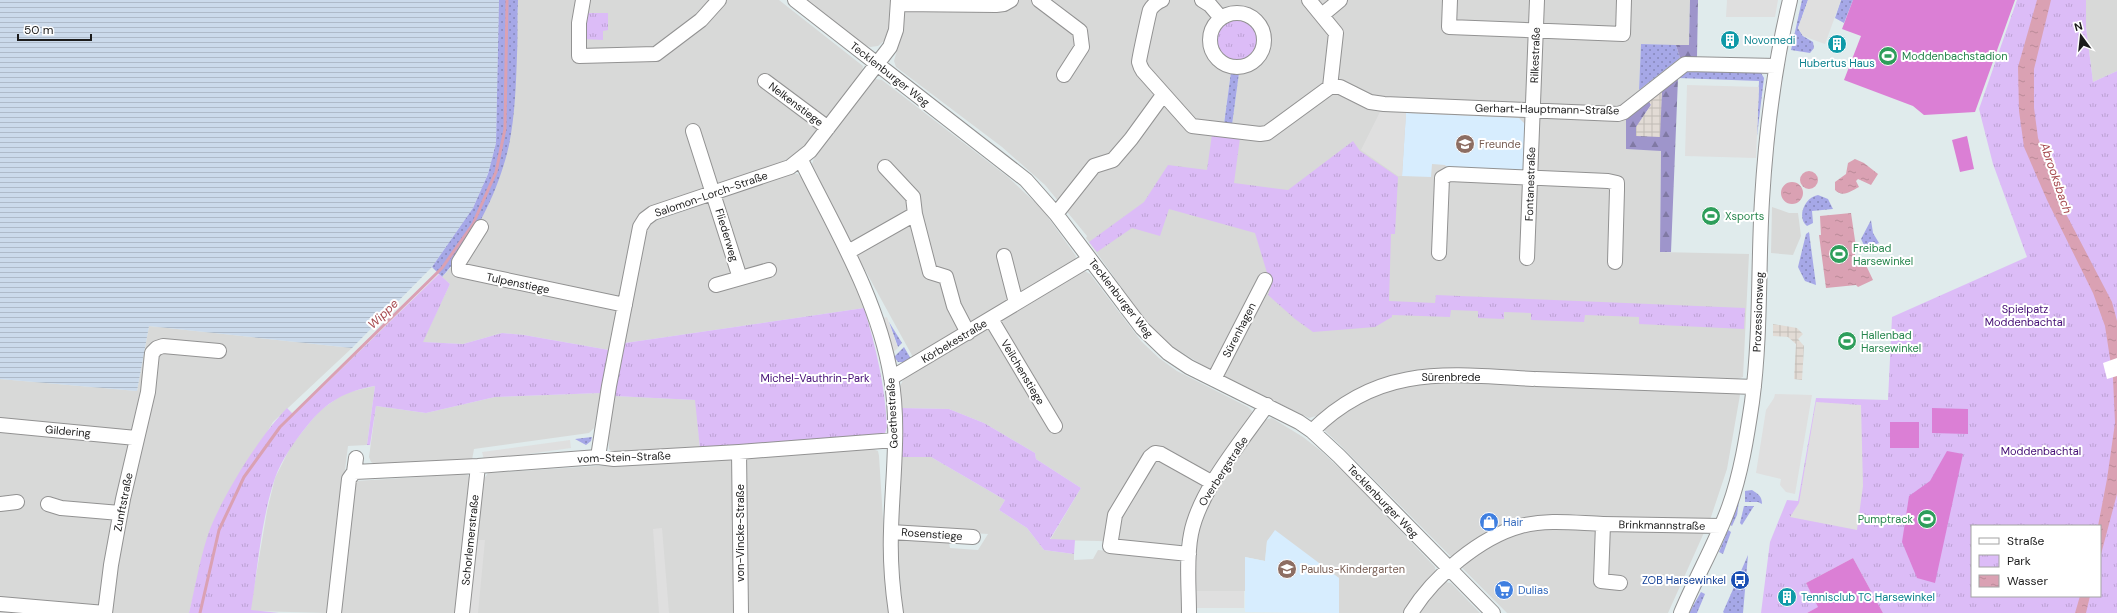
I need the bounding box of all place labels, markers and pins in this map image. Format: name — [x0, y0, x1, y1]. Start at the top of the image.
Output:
building icon: Novomedi — [1719, 29, 1741, 51]
place label: Novomedi — [1744, 33, 1795, 47]
building icon: Hubertus Haus — [1826, 33, 1848, 55]
sports icon: Moddenbachstadion — [1877, 45, 1899, 67]
place label: Moddenbachstadion — [1902, 49, 2008, 63]
place label: Hubertus Haus — [1799, 56, 1875, 70]
school or university icon: Freunde — [1454, 133, 1476, 155]
place label: Freunde — [1479, 137, 1521, 151]
sports icon: Xsports — [1700, 205, 1722, 227]
place label: Xsports — [1725, 209, 1764, 223]
place label: Freibad Harsewinkel — [1853, 241, 1913, 268]
sports icon: Freibad Harsewinkel — [1828, 243, 1850, 265]
place label: Hallenbad Harsewinkel — [1861, 328, 1921, 355]
sports icon: Hallenbad Harsewinkel — [1836, 330, 1858, 352]
sports icon: Pumptrack — [1916, 508, 1938, 530]
shop icon: Hair — [1478, 511, 1500, 533]
place label: Pumptrack — [1858, 512, 1913, 526]
place label: Hair — [1503, 515, 1523, 529]
school or university icon: Paulus-Kindergarten — [1276, 558, 1298, 580]
place label: Paulus-Kindergarten — [1301, 562, 1405, 576]
bus stop icon: ZOB Harsewinkel — [1729, 569, 1751, 591]
place label: ZOB Harsewinkel — [1642, 573, 1726, 587]
supermarket icon: Dulias — [1493, 579, 1515, 601]
place label: Dulias — [1518, 583, 1548, 597]
building icon: Tennisclub TC Harsewinkel — [1776, 586, 1798, 608]
place label: Tennisclub TC Harsewinkel — [1801, 590, 1935, 604]

